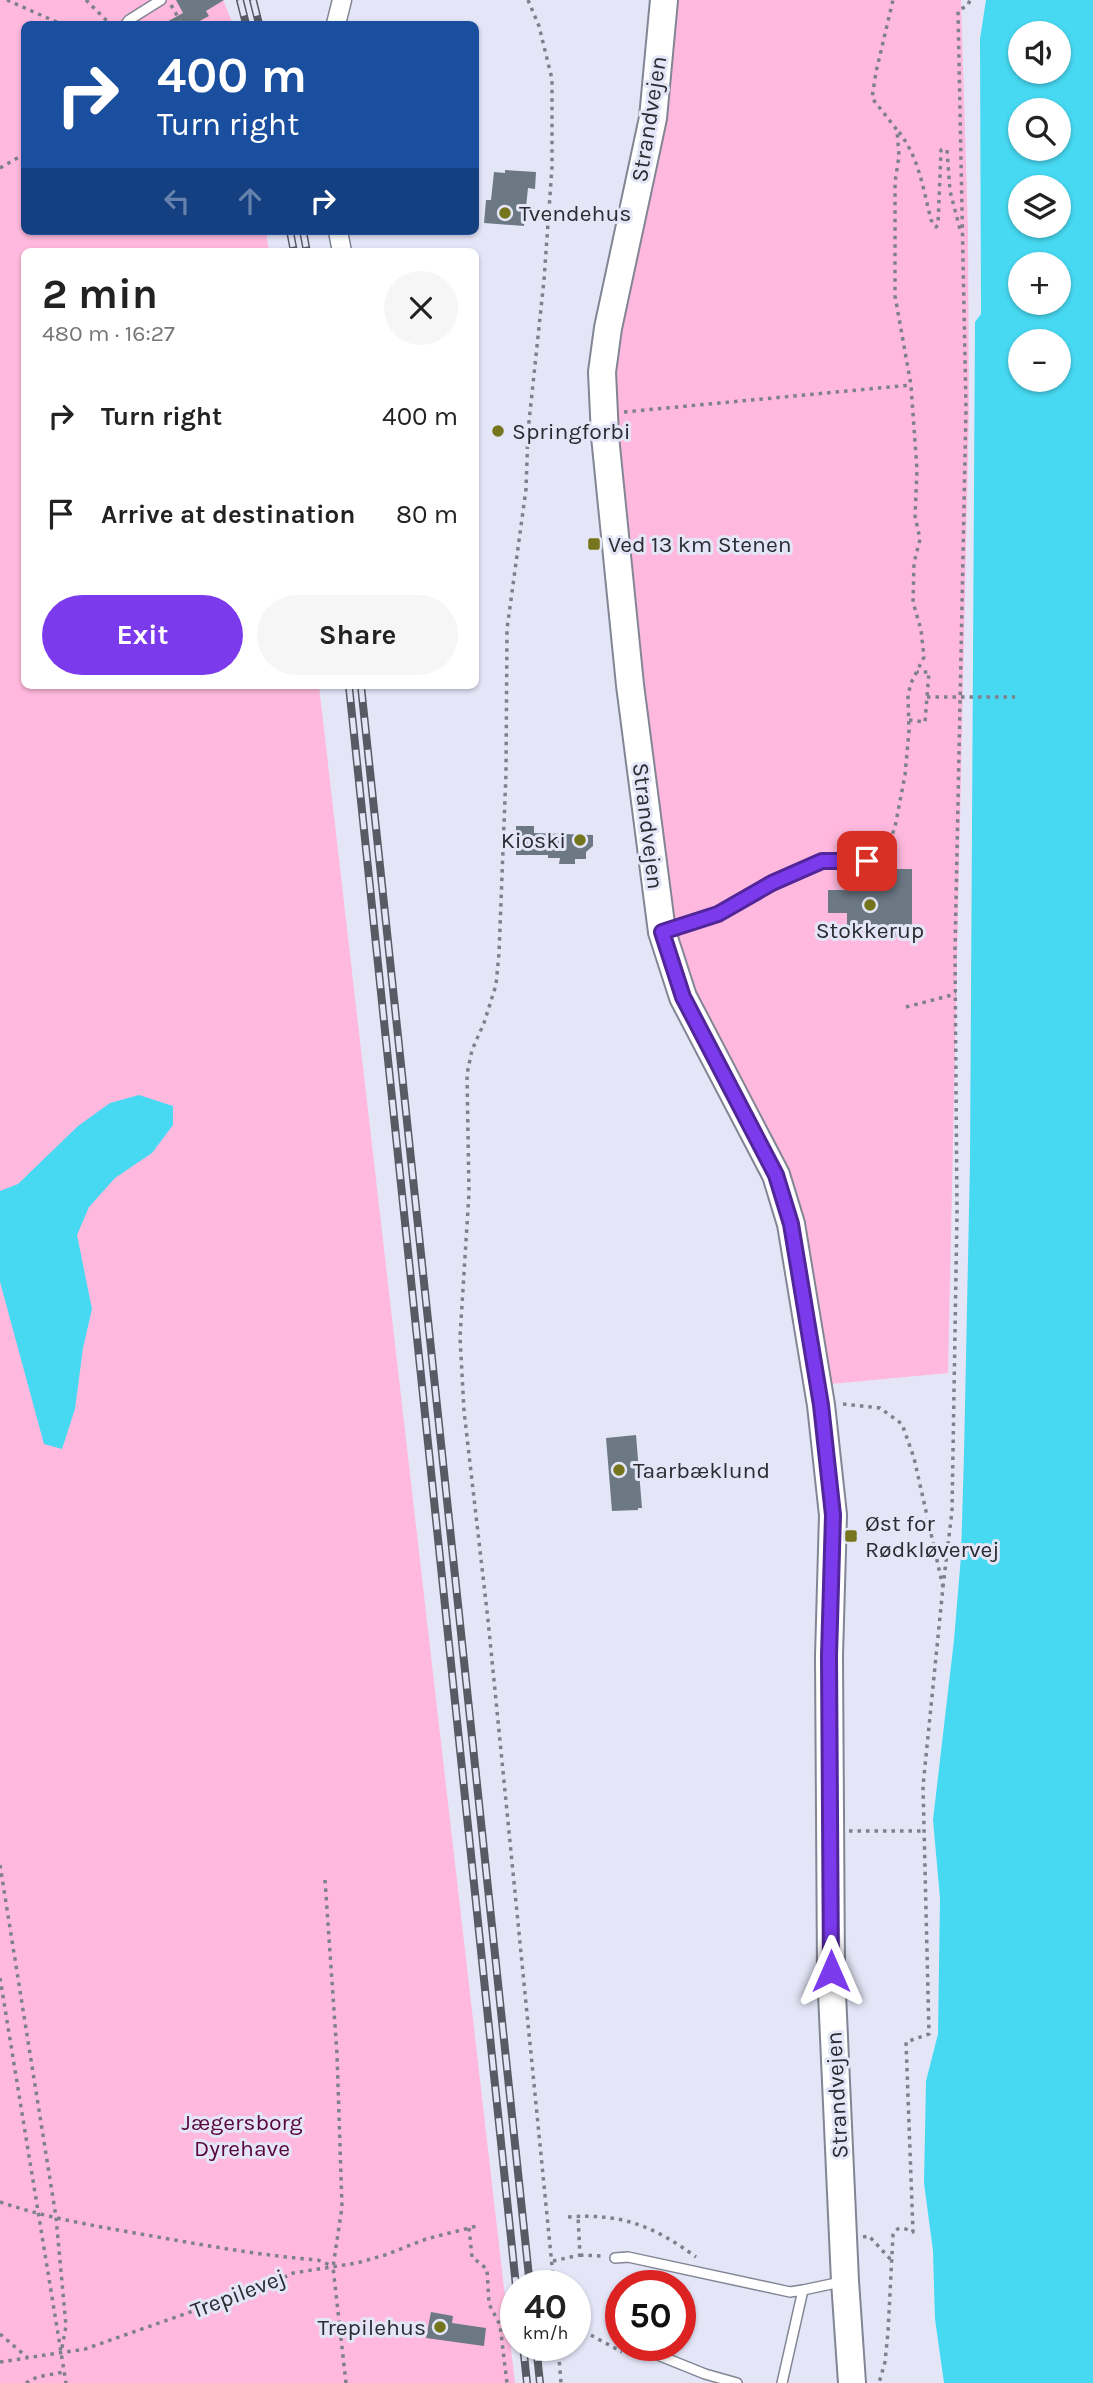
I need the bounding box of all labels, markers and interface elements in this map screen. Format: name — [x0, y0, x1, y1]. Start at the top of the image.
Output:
map controls — [1008, 21, 1071, 392]
button: sound — [1008, 21, 1071, 84]
text: 400 m — [157, 47, 307, 104]
icon: right — [42, 49, 133, 140]
street label: Strandvejen — [626, 54, 672, 184]
button: search — [1008, 98, 1071, 161]
text: Turn right — [157, 106, 299, 143]
button: layers — [1008, 175, 1071, 238]
icon: left — [158, 182, 196, 220]
icon: ahead — [231, 182, 269, 220]
icon: right — [304, 182, 342, 220]
place label: Tvendehus — [519, 200, 631, 227]
marker: Tvendehus — [497, 205, 513, 221]
button: + — [1008, 252, 1071, 315]
text: 2 min — [42, 269, 158, 319]
button: close — [384, 271, 458, 345]
text: 480 m · 16:27 — [42, 320, 175, 347]
button: − — [1008, 329, 1071, 392]
icon: right — [42, 397, 80, 435]
text: Turn right — [101, 401, 222, 432]
text: 400 m — [382, 401, 458, 432]
place label: Springforbi — [512, 418, 631, 445]
marker: Springforbi — [490, 423, 506, 439]
icon: arrive — [42, 495, 80, 533]
text: Arrive at destination — [101, 499, 355, 530]
text: 80 m — [396, 499, 458, 530]
place label: Ved 13 km Stenen — [608, 531, 792, 558]
marker: Ved 13 km Stenen — [586, 536, 602, 552]
button: Exit — [42, 595, 243, 675]
button: Share — [257, 595, 458, 675]
street label: Strandvejen — [627, 761, 669, 891]
place label: Kioski — [501, 827, 566, 854]
pin — [837, 831, 897, 891]
marker: Kioski — [572, 832, 588, 848]
icon: arrive — [848, 842, 886, 880]
marker: Stokkerup — [862, 897, 878, 913]
place label: Stokkerup — [816, 917, 924, 944]
place label: Taarbæklund — [633, 1457, 770, 1484]
marker: Taarbæklund — [611, 1462, 627, 1478]
place label: Øst for Rødkløvervej — [865, 1510, 1000, 1563]
marker: Øst for Rødkløvervej — [843, 1528, 859, 1544]
position arrow — [794, 1934, 868, 2008]
street label: Strandvejen — [820, 2031, 854, 2159]
park label: Jægersborg Dyrehave — [181, 2109, 303, 2162]
street label: Trepilevej — [187, 2264, 289, 2324]
speed limit sign: 50 — [605, 2270, 696, 2361]
text: 40 — [524, 2286, 567, 2327]
place label: Trepilehus — [318, 2314, 426, 2341]
marker: Trepilehus — [432, 2319, 448, 2335]
text: km/h — [523, 2322, 568, 2344]

